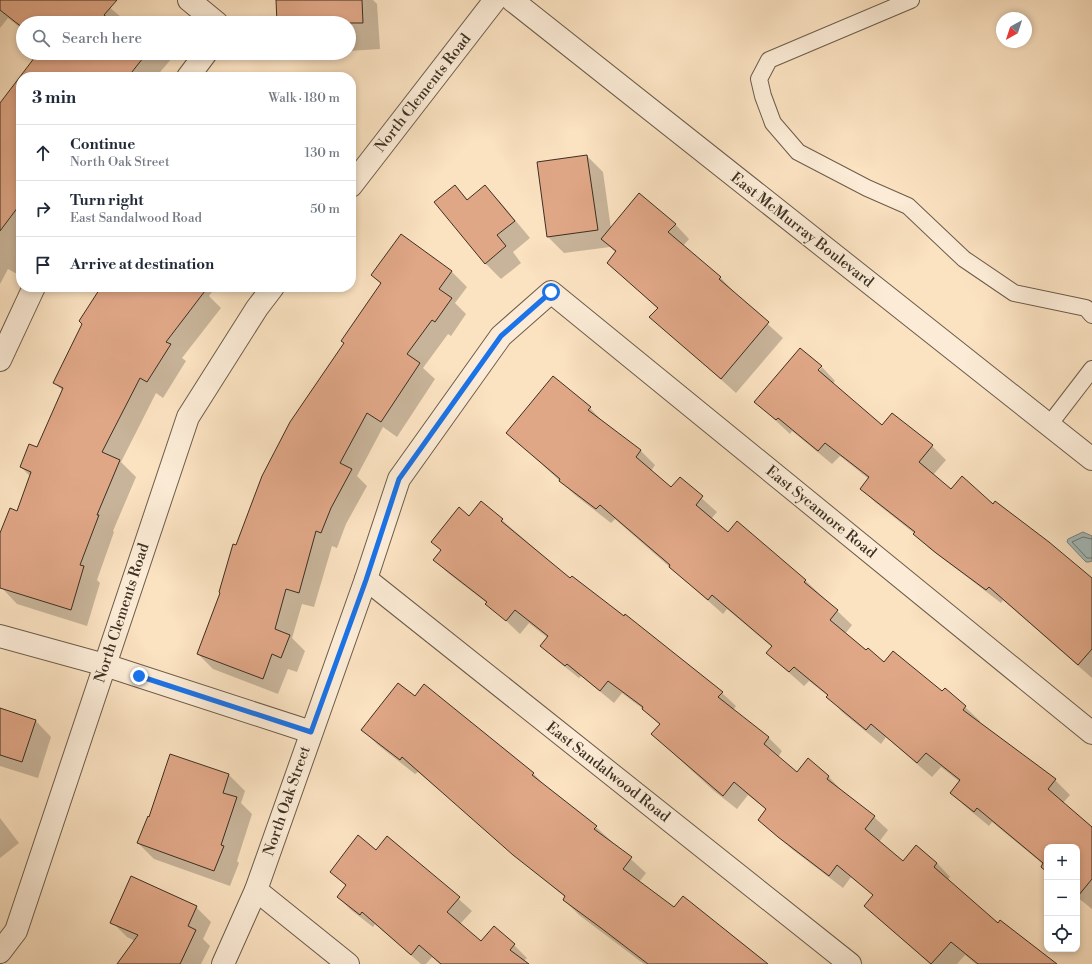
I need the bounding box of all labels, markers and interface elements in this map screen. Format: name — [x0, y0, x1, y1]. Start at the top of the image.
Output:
north arrow — [996, 12, 1032, 48]
search box — [16, 16, 356, 60]
icon: search — [30, 27, 52, 49]
text: Search here — [62, 29, 142, 48]
street label: North Clements Road — [371, 29, 476, 156]
text: 3 min — [32, 87, 76, 109]
text: Walk · 180 m — [268, 90, 340, 106]
text: Continue — [70, 135, 135, 154]
icon: ahead — [32, 142, 54, 164]
text: 130 m — [305, 145, 340, 161]
text: North Oak Street — [70, 154, 170, 170]
street label: East McMurray Boulevard — [727, 168, 878, 292]
text: Turn right — [70, 191, 144, 210]
icon: right — [32, 198, 54, 220]
text: 50 m — [310, 201, 340, 217]
text: East Sandalwood Road — [70, 210, 202, 226]
icon: arrive — [32, 254, 54, 276]
text: Arrive at destination — [70, 255, 214, 274]
route start — [542, 283, 560, 301]
street label: East Sycamore Road — [762, 462, 881, 563]
street label: North Clements Road — [90, 540, 154, 685]
route end — [130, 667, 148, 685]
street label: East Sandalwood Road — [542, 718, 674, 827]
street label: North Oak Street — [259, 743, 315, 858]
map controls — [1044, 844, 1080, 952]
button: + — [1044, 844, 1080, 880]
button: − — [1044, 880, 1080, 916]
button: locate — [1044, 916, 1080, 952]

